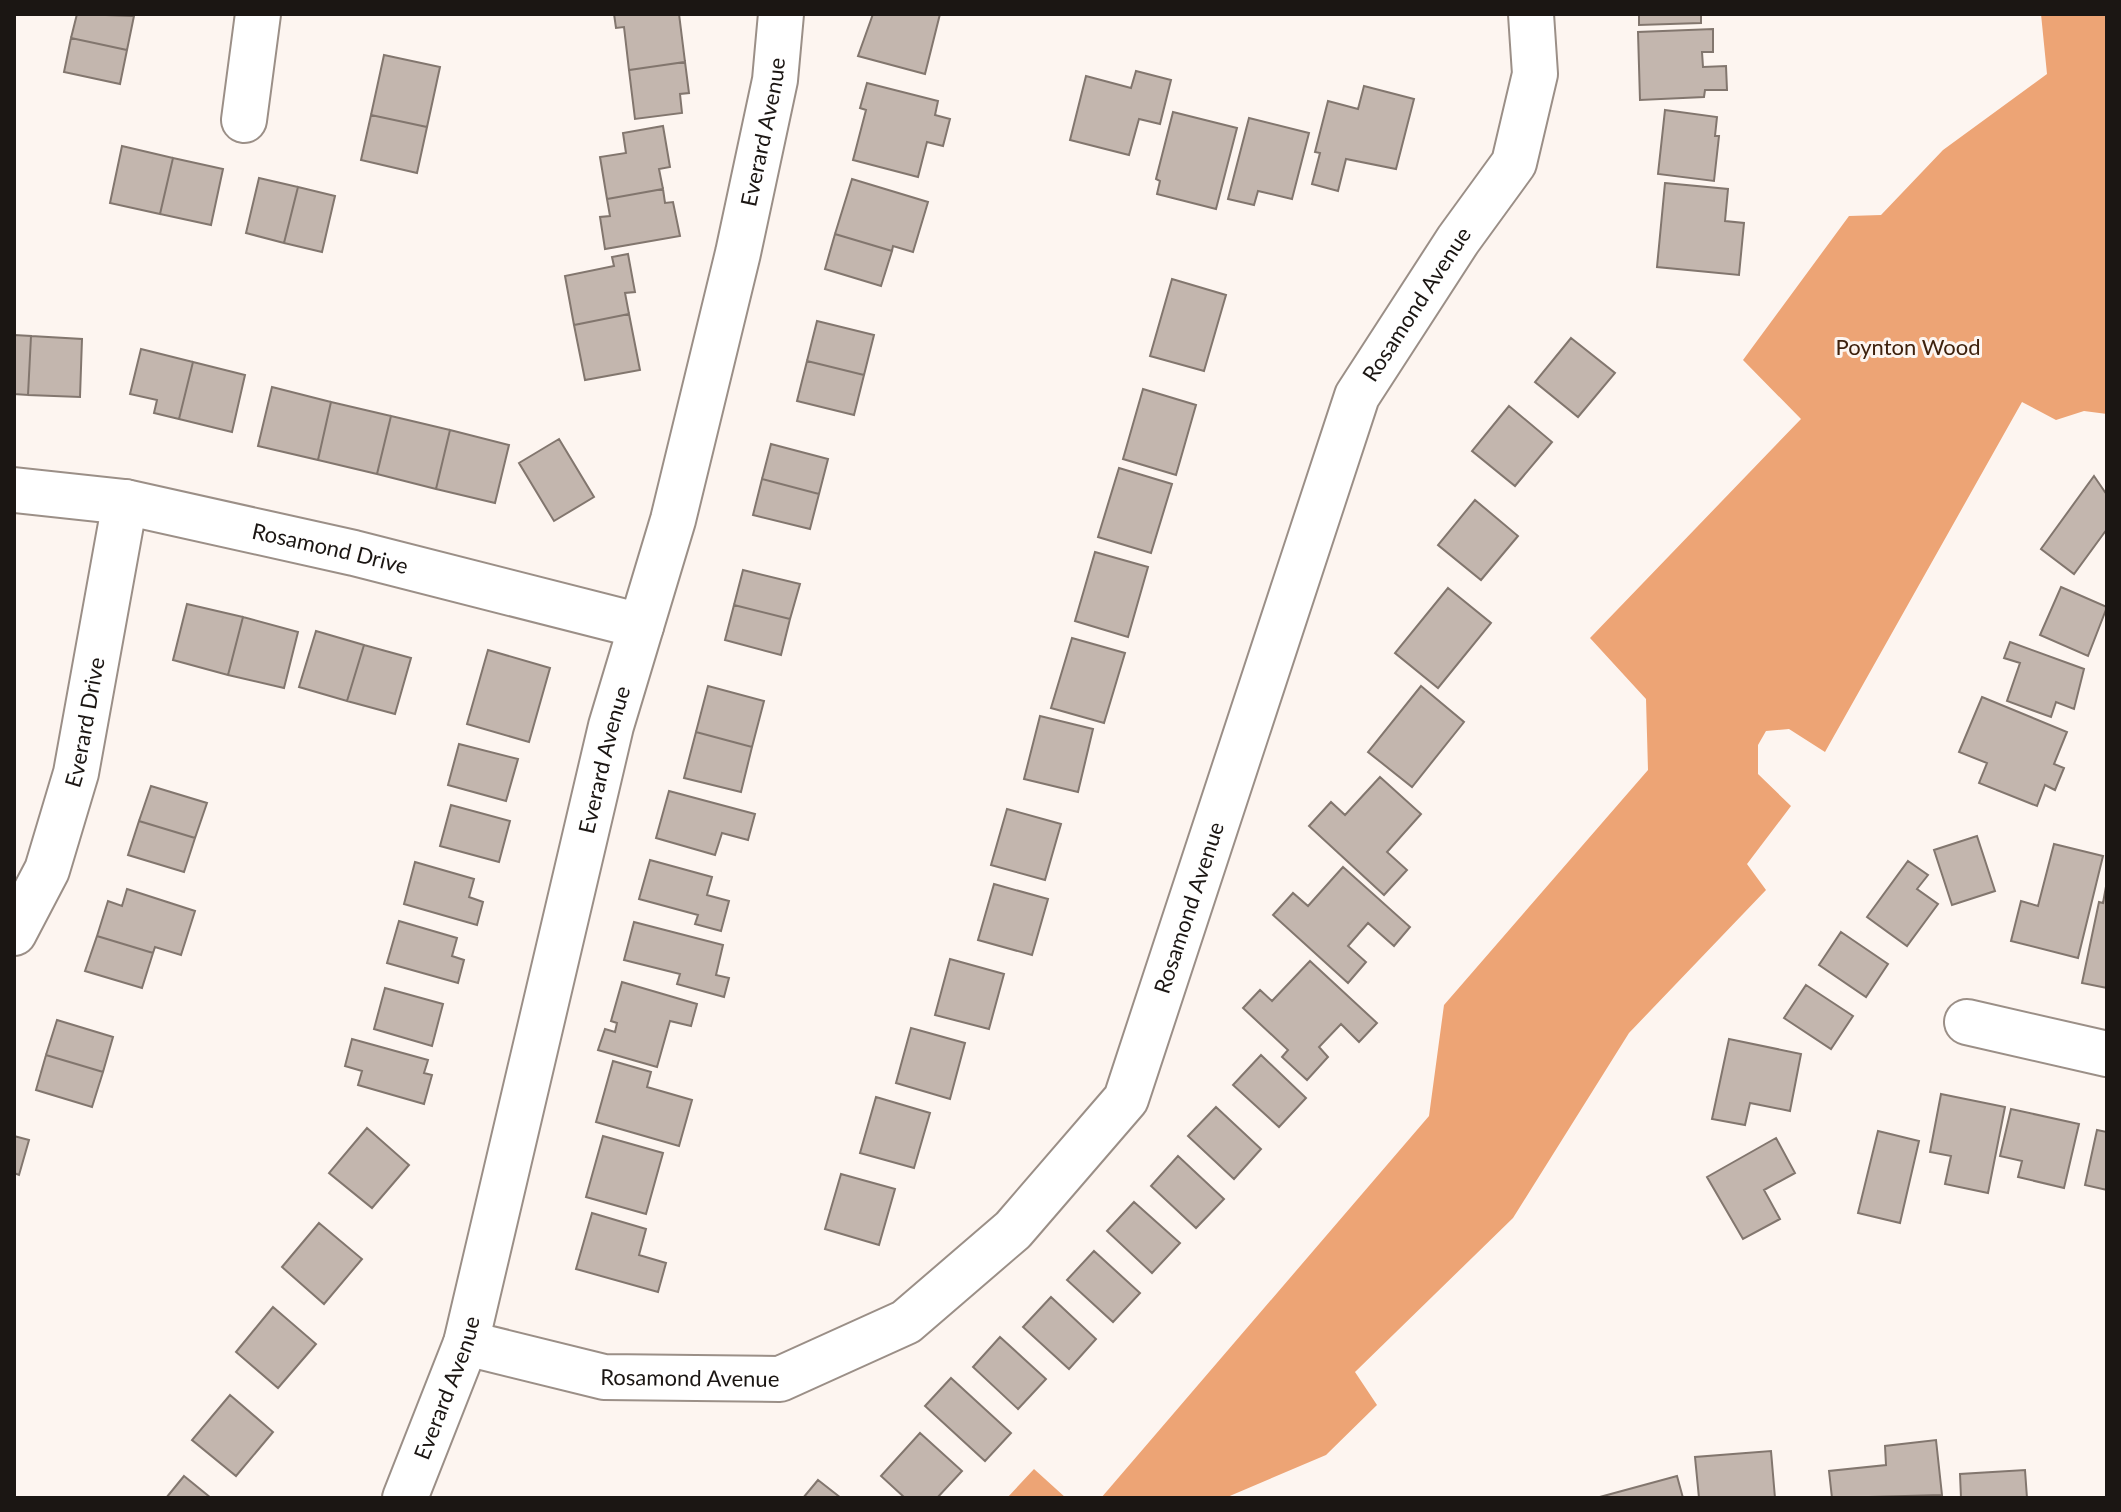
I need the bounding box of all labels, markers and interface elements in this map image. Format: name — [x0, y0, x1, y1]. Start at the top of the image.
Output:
street label: Everard Avenue — [734, 56, 790, 209]
street label: Rosamond Avenue — [1356, 221, 1476, 386]
park label: Poynton Wood — [1836, 333, 1980, 360]
street label: Rosamond Drive — [250, 517, 411, 579]
street label: Everard Drive — [59, 655, 110, 790]
street label: Everard Avenue — [572, 682, 635, 836]
street label: Rosamond Avenue — [1148, 818, 1229, 997]
street label: Everard Avenue — [407, 1313, 485, 1463]
street label: Rosamond Avenue — [600, 1363, 780, 1392]

